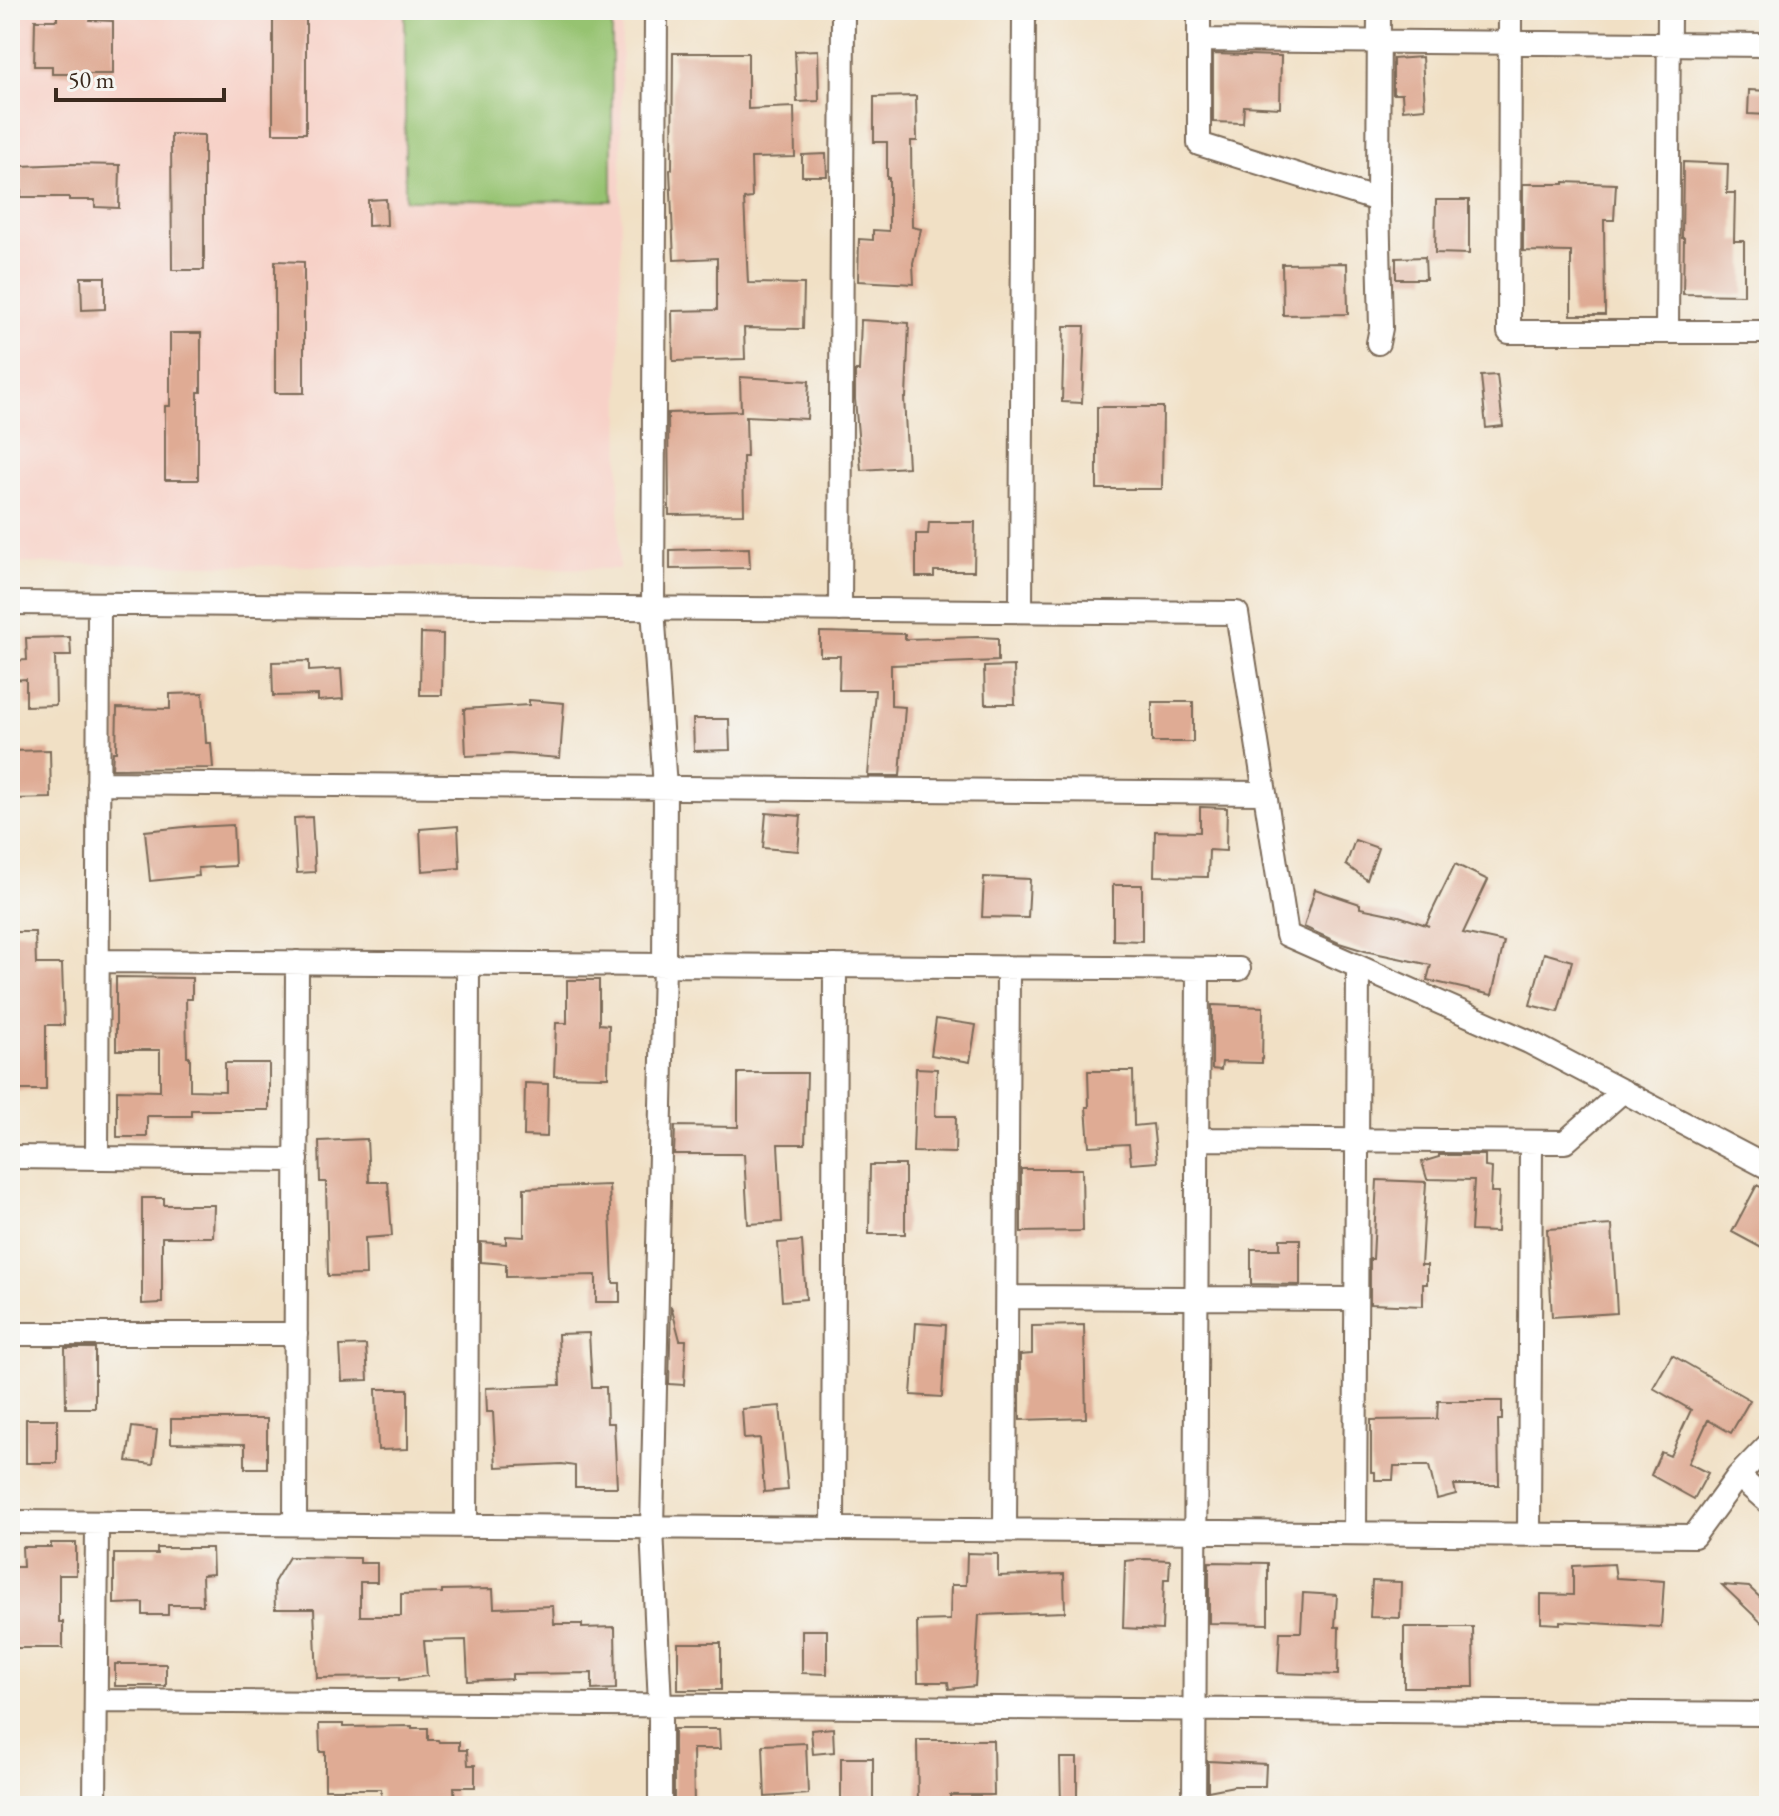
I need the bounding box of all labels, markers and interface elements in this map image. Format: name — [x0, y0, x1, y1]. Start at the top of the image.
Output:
scale bar — [56, 52, 224, 102]
text: 50 m — [68, 64, 115, 95]

